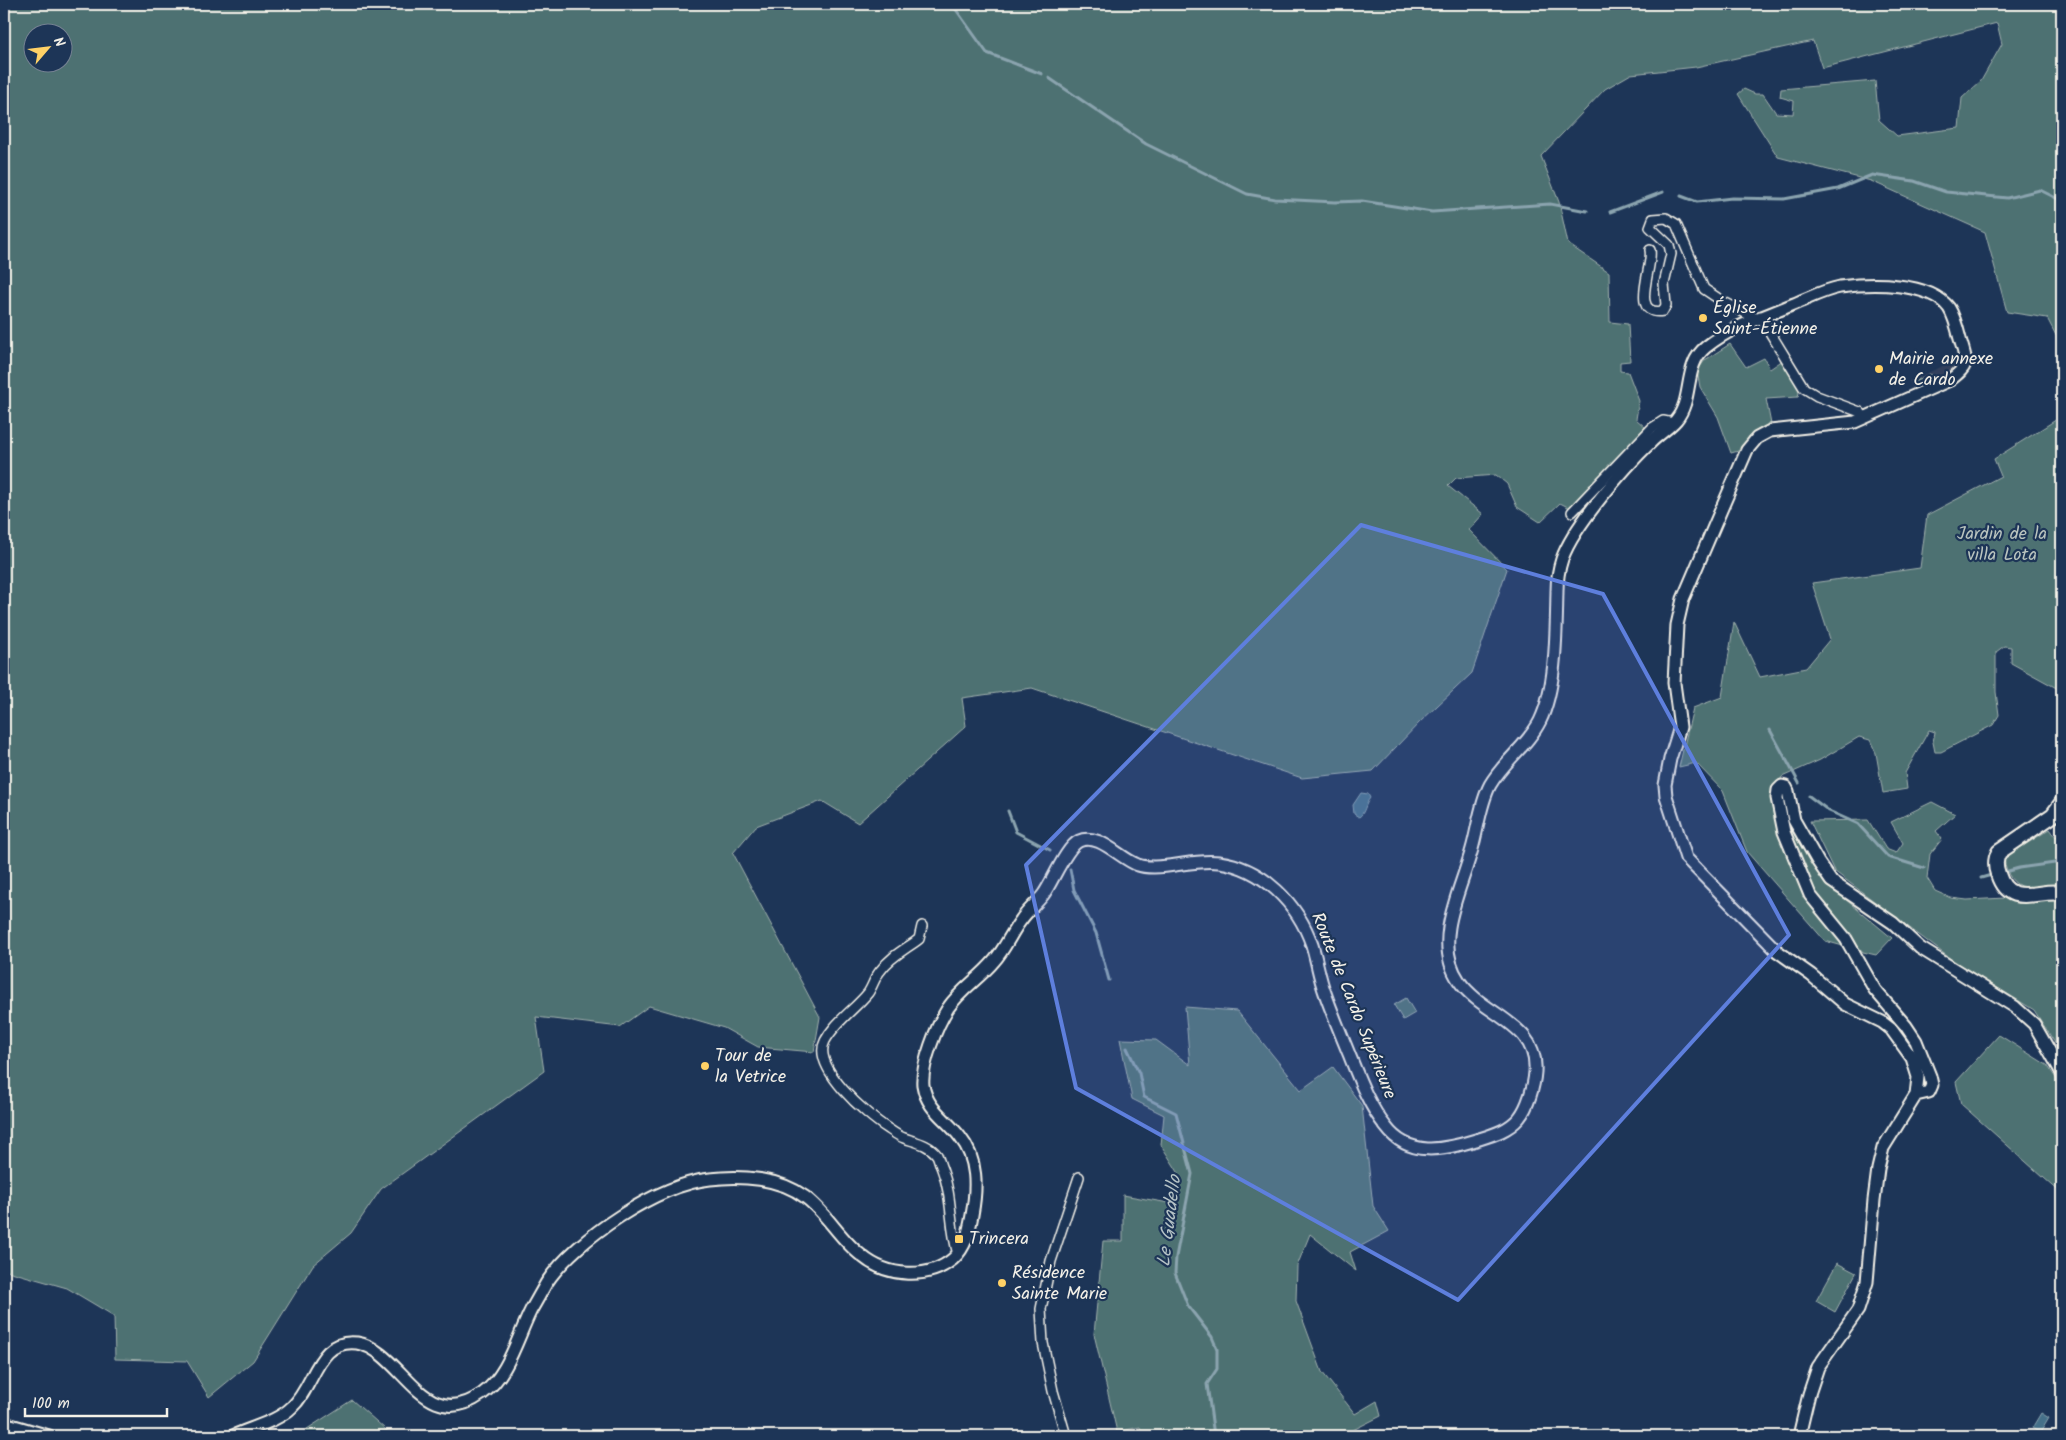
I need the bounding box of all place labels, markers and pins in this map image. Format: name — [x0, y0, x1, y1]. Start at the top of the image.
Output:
place label: Église Saint-Étienne — [1713, 294, 1817, 344]
marker: Église Saint-Étienne — [1697, 312, 1709, 324]
place label: Mairie annexe de Cardo — [1889, 345, 1993, 395]
marker: Mairie annexe de Cardo — [1873, 363, 1885, 375]
place label: Tour de la Vetrice — [715, 1042, 786, 1092]
marker: Tour de la Vetrice — [699, 1060, 711, 1072]
place label: Trincera — [969, 1225, 1029, 1254]
marker: Trincera — [953, 1233, 965, 1245]
place label: Résidence Sainte Marie — [1012, 1259, 1107, 1309]
marker: Résidence Sainte Marie — [996, 1277, 1008, 1289]

